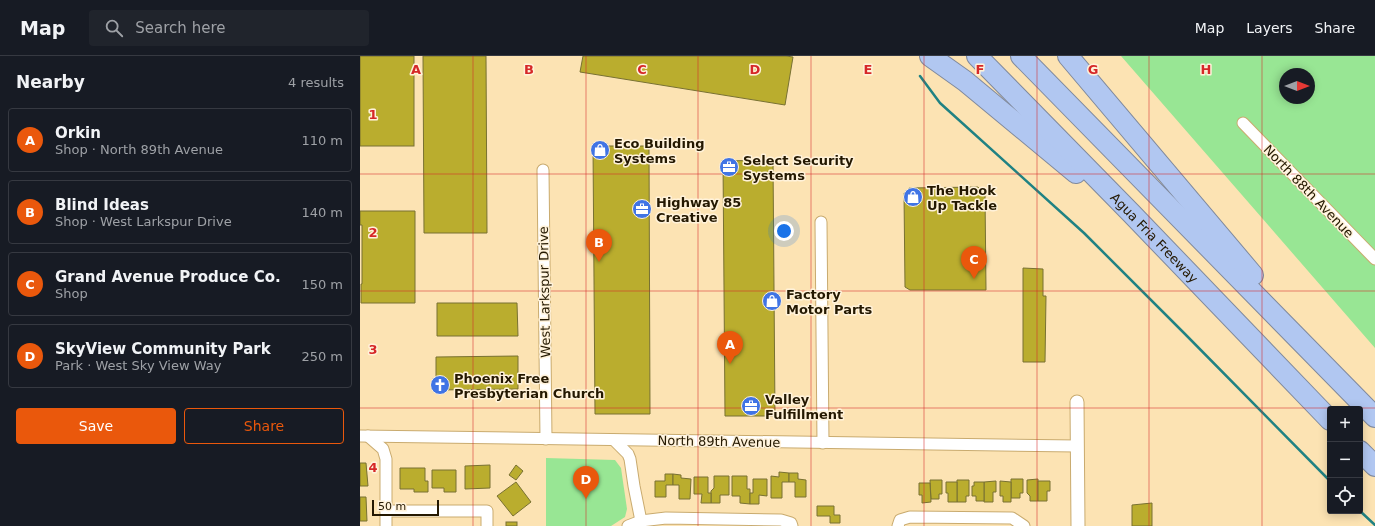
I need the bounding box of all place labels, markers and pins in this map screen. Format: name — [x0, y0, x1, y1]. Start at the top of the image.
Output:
place label: Eco Building Systems — [614, 136, 704, 166]
shop icon: Eco Building Systems — [589, 139, 611, 161]
place label: Select Security Systems — [743, 153, 854, 183]
office icon: Select Security Systems — [718, 156, 740, 178]
place label: The Hook Up Tackle — [927, 183, 997, 213]
shop icon: The Hook Up Tackle — [902, 186, 924, 208]
place label: Highway 85 Creative — [656, 195, 741, 225]
office icon: Highway 85 Creative — [631, 198, 653, 220]
pin: B — [586, 229, 612, 262]
pin: C — [961, 246, 987, 279]
place label: Factory Motor Parts — [786, 287, 873, 317]
shop icon: Factory Motor Parts — [761, 290, 783, 312]
pin: A — [717, 331, 743, 364]
place label: Phoenix Free Presbyterian Church — [454, 371, 604, 401]
church icon: Phoenix Free Presbyterian Church — [429, 374, 451, 396]
place label: Valley Fulfillment — [765, 392, 843, 422]
office icon: Valley Fulfillment — [740, 395, 762, 417]
pin: D — [573, 466, 599, 499]

